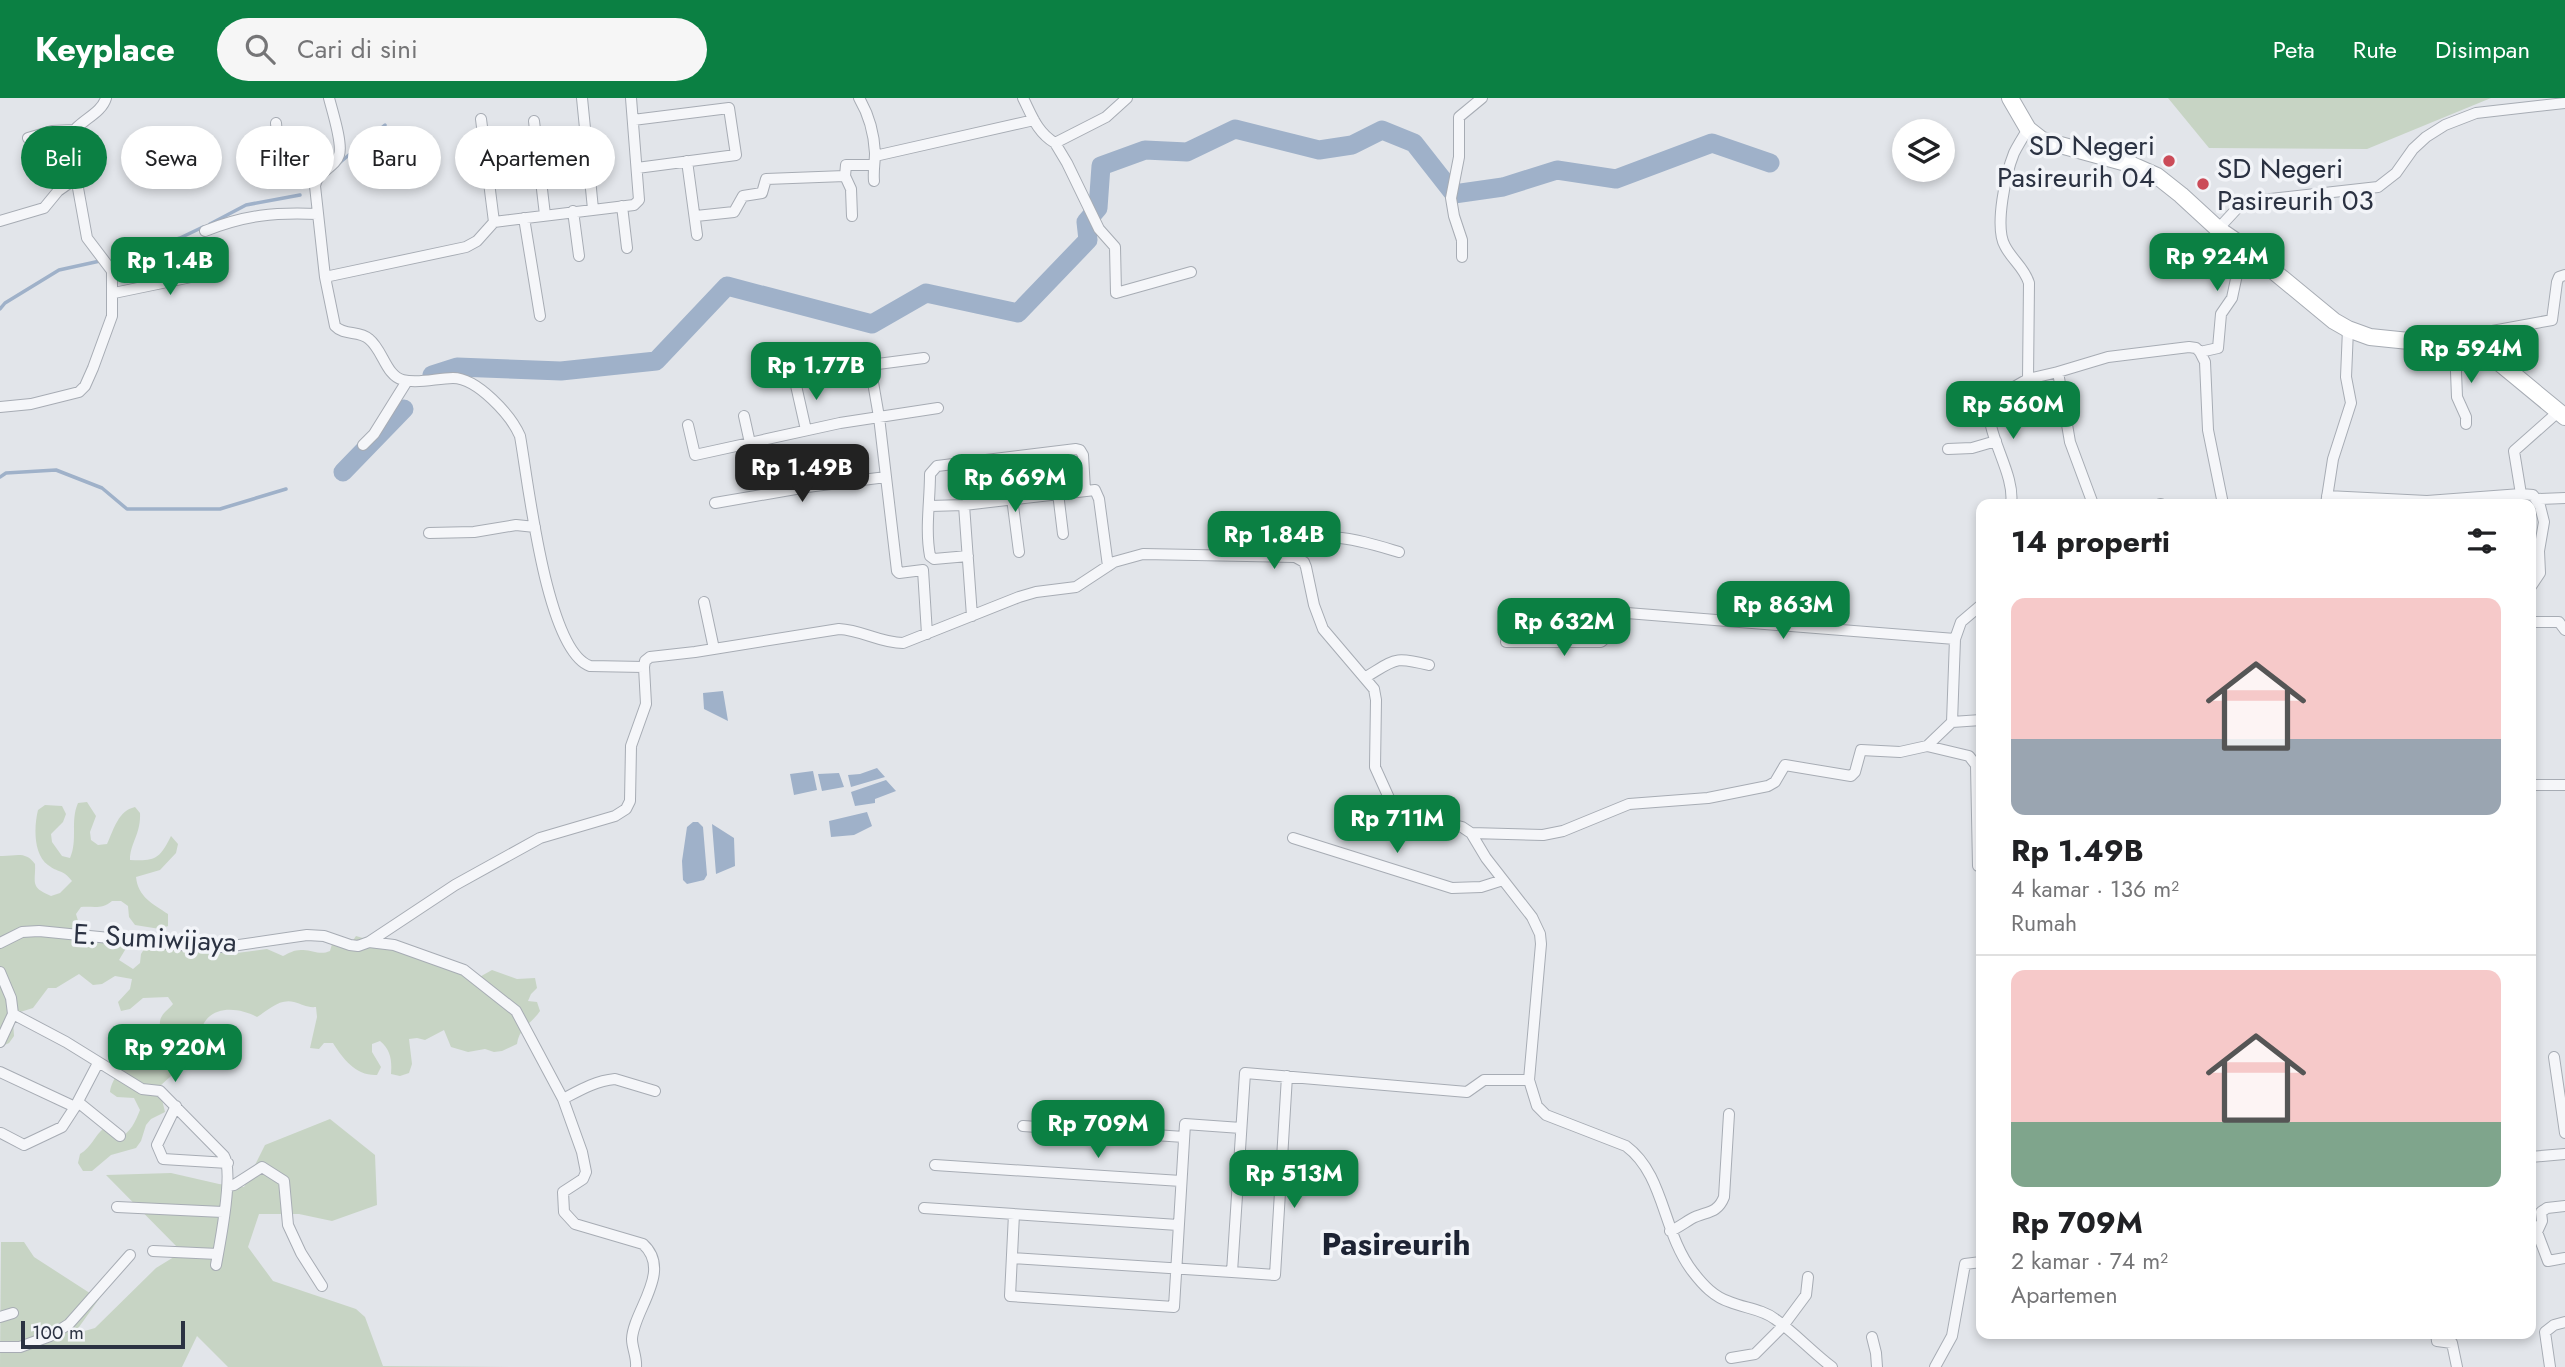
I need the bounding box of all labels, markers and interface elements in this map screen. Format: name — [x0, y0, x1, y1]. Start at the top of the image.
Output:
search box — [217, 18, 707, 81]
text: Keyplace — [35, 26, 175, 73]
icon: search — [241, 30, 279, 68]
text: Cari di sini — [297, 30, 418, 68]
text: Peta — [2273, 32, 2315, 67]
text: Rute — [2353, 32, 2397, 67]
text: Disimpan — [2435, 32, 2530, 67]
map controls — [1892, 119, 1955, 182]
button: layers — [1892, 119, 1955, 182]
place label: SD Negeri Pasireurih 04 — [1997, 125, 2155, 198]
chip: Beli — [21, 126, 107, 189]
chip: Sewa — [121, 126, 222, 189]
chip: Filter — [236, 126, 334, 189]
chip: Baru — [348, 126, 441, 189]
chip: Apartemen — [455, 126, 615, 189]
place label: SD Negeri Pasireurih 03 — [2217, 148, 2374, 221]
marker: SD Negeri Pasireurih 04 — [2161, 153, 2177, 169]
marker: SD Negeri Pasireurih 03 — [2195, 176, 2211, 192]
pin: Rp 924M — [2152, 234, 2282, 293]
pin: Rp 1.4B — [105, 238, 235, 297]
text: Rp 924M — [2166, 239, 2269, 273]
text: Rp 1.4B — [127, 243, 213, 277]
pin: Rp 594M — [2406, 326, 2536, 385]
text: Rp 594M — [2420, 331, 2522, 365]
pin: Rp 1.77B — [744, 342, 888, 402]
text: Rp 1.77B — [767, 348, 865, 382]
pin: Rp 560M — [1948, 382, 2078, 441]
text: Rp 560M — [1962, 387, 2064, 421]
pin: Rp 1.49B — [730, 444, 874, 504]
text: Rp 1.49B — [751, 450, 853, 484]
pin: Rp 669M — [950, 454, 1080, 514]
text: Rp 669M — [964, 460, 1066, 494]
pin: Rp 1.84B — [1202, 512, 1346, 571]
text: Rp 1.84B — [1224, 517, 1324, 551]
text: 14 properti — [2011, 520, 2170, 563]
icon: filters — [2463, 522, 2501, 560]
pin: Rp 863M — [1718, 582, 1848, 641]
text: Rp 863M — [1733, 587, 1833, 621]
pin: Rp 632M — [1499, 598, 1629, 658]
text: Rp 632M — [1513, 604, 1615, 638]
icon: home — [2193, 643, 2319, 769]
pin: Rp 711M — [1332, 796, 1462, 855]
text: Rp 711M — [1350, 801, 1444, 835]
text: Rp 1.49B — [2011, 829, 2144, 872]
text: 4 kamar · 136 m² — [2011, 872, 2179, 906]
text: Rumah — [2011, 906, 2077, 940]
street label: E. Sumiwijaya — [72, 913, 238, 963]
icon: home — [2193, 1015, 2319, 1141]
pin: Rp 920M — [110, 1024, 240, 1084]
text: Rp 920M — [124, 1030, 226, 1064]
pin: Rp 709M — [1033, 1100, 1163, 1160]
text: Rp 709M — [1048, 1106, 1148, 1140]
pin: Rp 513M — [1229, 1150, 1359, 1210]
text: Rp 513M — [1245, 1156, 1343, 1190]
text: Rp 709M — [2011, 1201, 2143, 1244]
district label: Pasireurih — [1321, 1221, 1471, 1267]
text: 2 kamar · 74 m² — [2011, 1244, 2168, 1278]
text: Apartemen — [2011, 1278, 2117, 1312]
scale bar — [21, 1318, 186, 1350]
text: 100 m — [32, 1319, 84, 1346]

